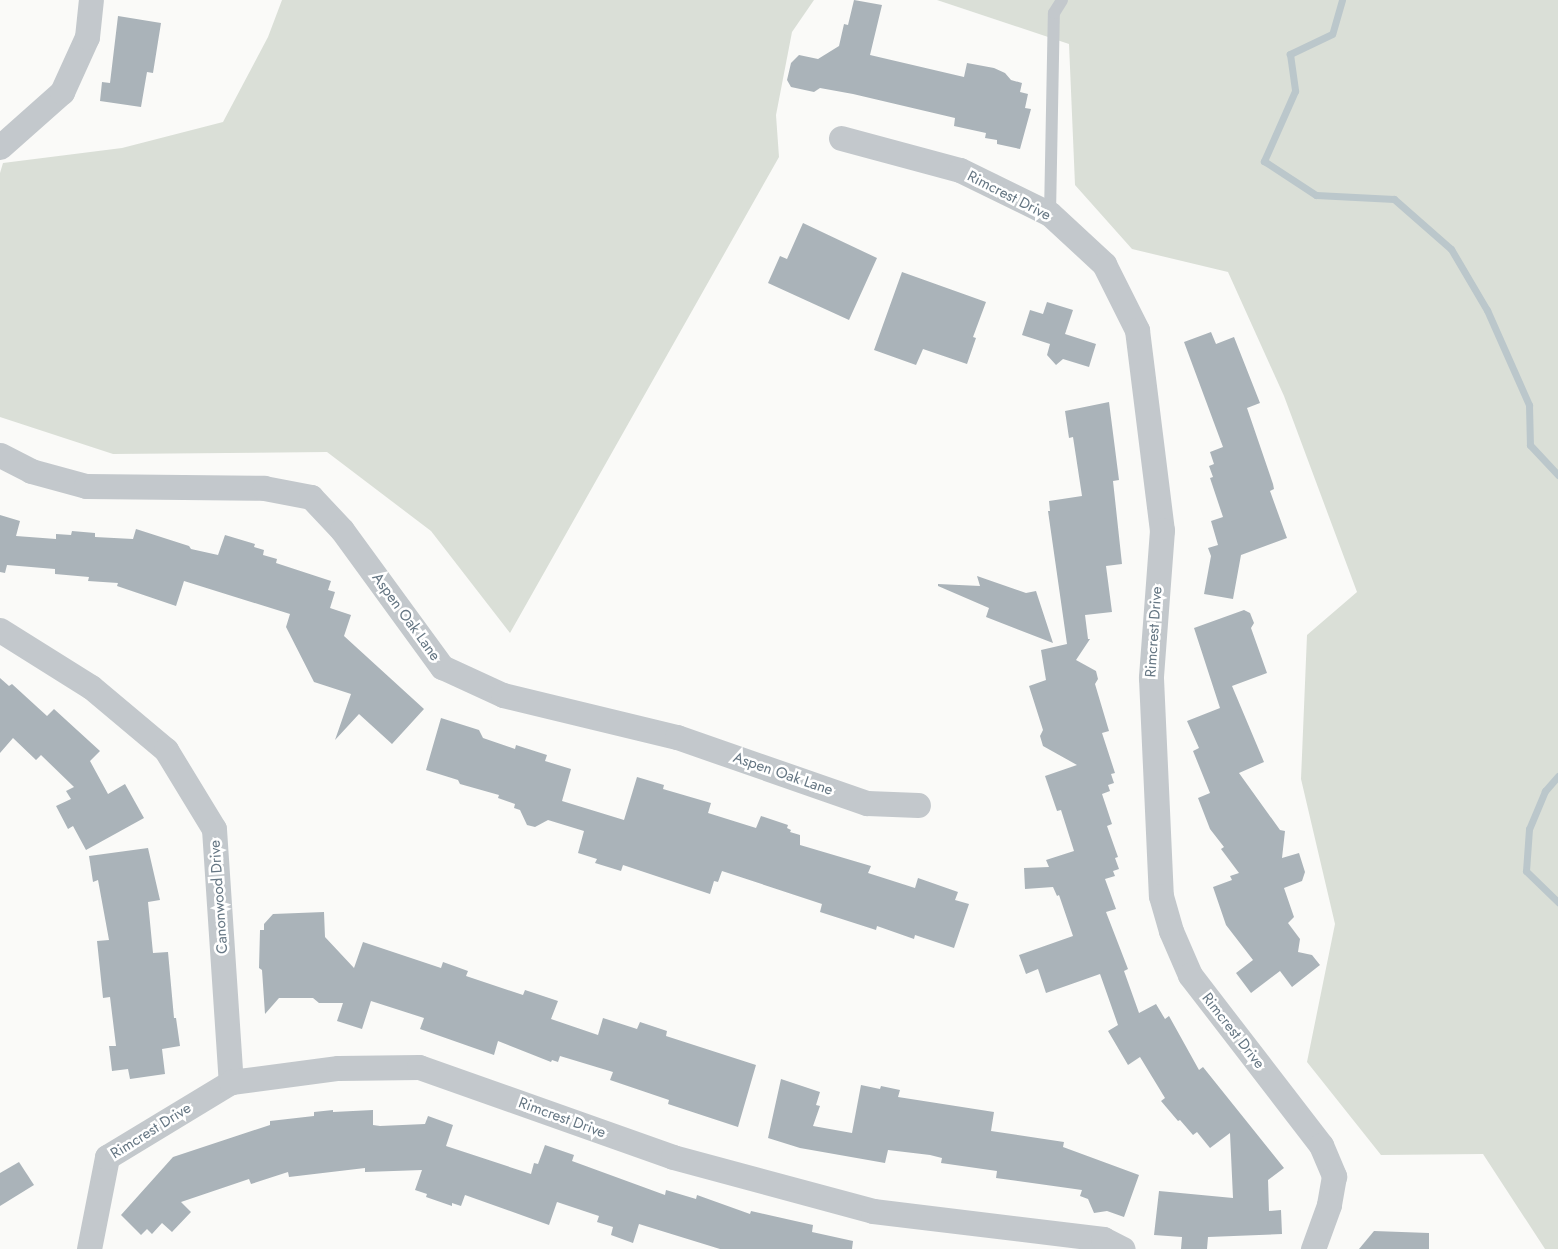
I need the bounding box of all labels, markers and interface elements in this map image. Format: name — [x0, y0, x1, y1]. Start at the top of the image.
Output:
street label: Rimcrest Drive — [964, 167, 1054, 225]
street label: Aspen Oak Lane — [368, 570, 444, 664]
street label: Rimcrest Drive — [1142, 586, 1166, 678]
street label: Aspen Oak Lane — [731, 749, 835, 799]
street label: Canonwood Drive — [206, 839, 232, 955]
street label: Rimcrest Drive — [1198, 989, 1268, 1073]
street label: Rimcrest Drive — [516, 1094, 608, 1142]
street label: Rimcrest Drive — [108, 1099, 194, 1163]

